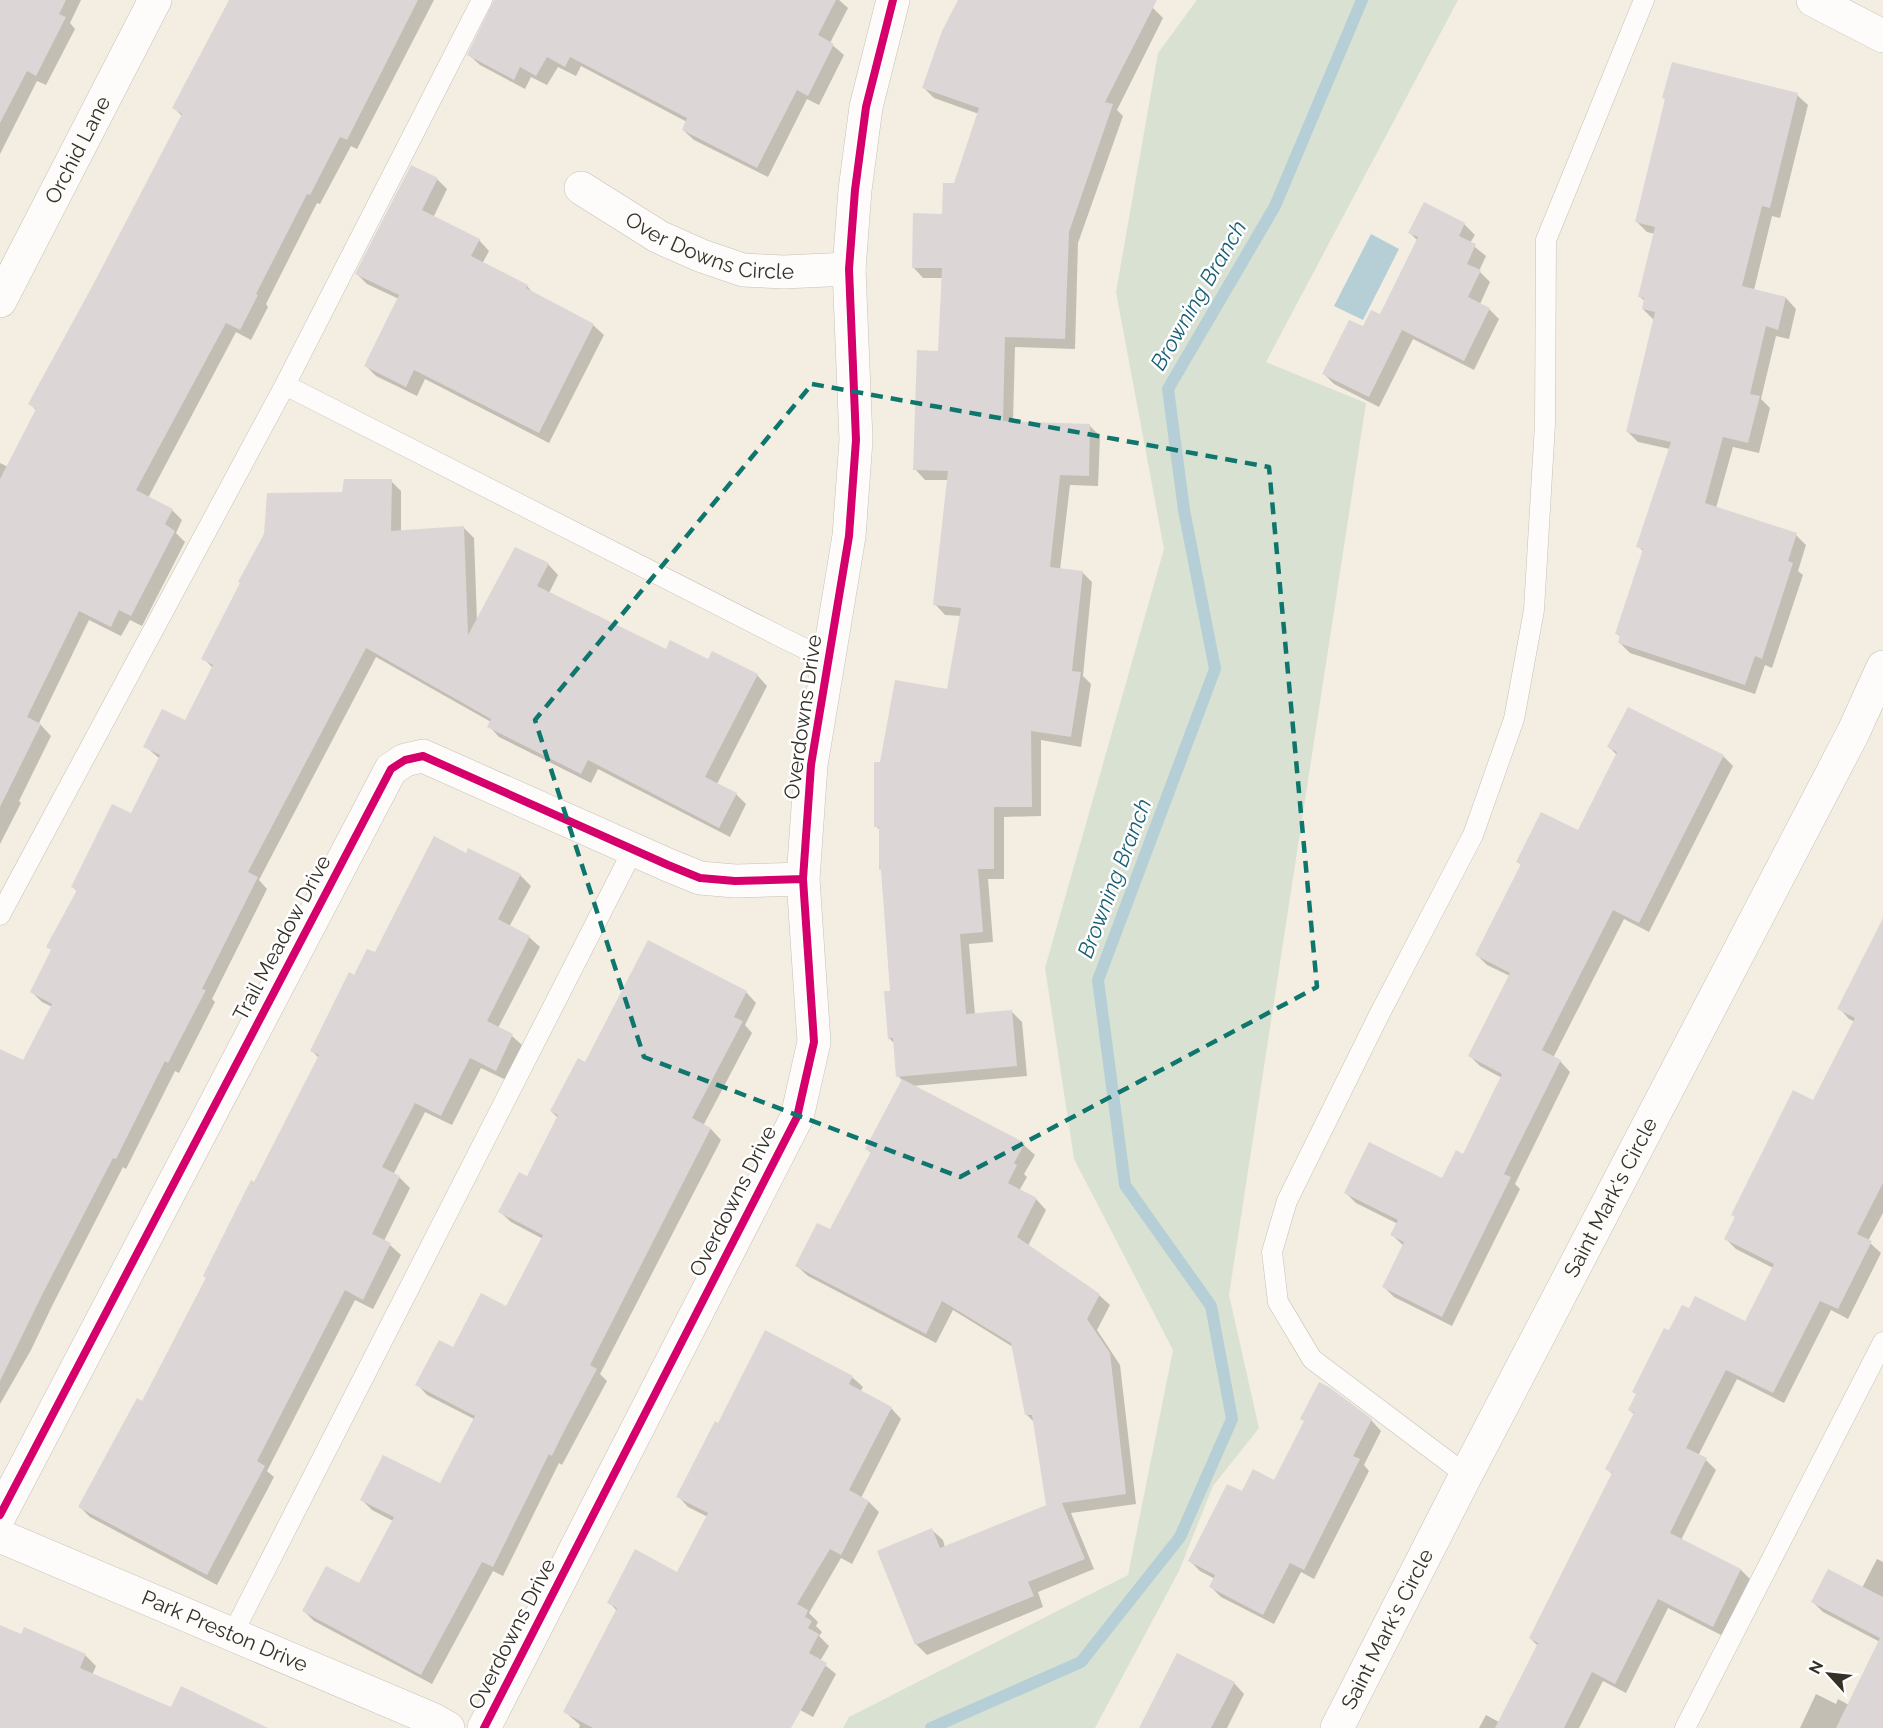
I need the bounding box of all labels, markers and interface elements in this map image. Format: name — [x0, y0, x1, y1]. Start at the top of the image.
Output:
street label: Orchid Lane — [39, 92, 115, 208]
street label: Over Downs Circle — [621, 206, 794, 284]
water label: Browning Branch — [1145, 215, 1251, 375]
street label: Overdowns Drive — [779, 633, 826, 801]
water label: Browning Branch — [1072, 795, 1156, 961]
street label: Trail Meadow Drive — [227, 851, 336, 1025]
street label: Saint Mark's Circle — [1558, 1113, 1662, 1281]
street label: Overdowns Drive — [684, 1121, 781, 1280]
street label: Saint Mark's Circle — [1336, 1545, 1438, 1713]
street label: Overdowns Drive — [463, 1554, 560, 1713]
street label: Park Preston Drive — [138, 1585, 312, 1677]
north arrow — [1799, 1644, 1859, 1704]
text: N — [1805, 1658, 1827, 1677]

